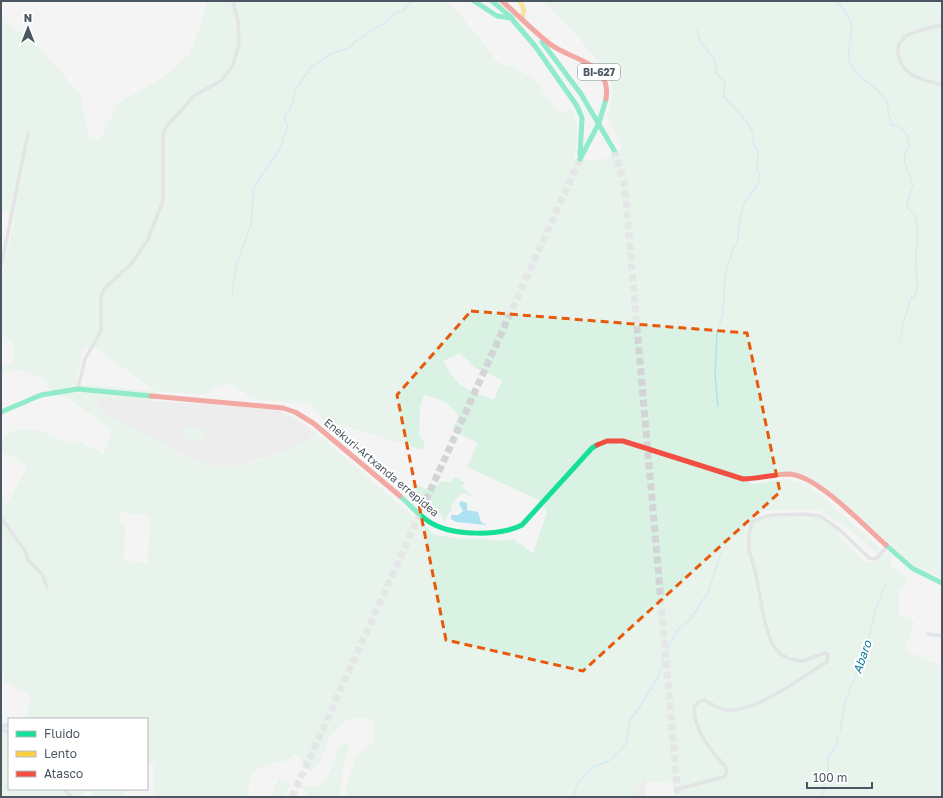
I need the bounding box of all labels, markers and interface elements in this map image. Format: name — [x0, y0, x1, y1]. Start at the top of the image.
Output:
north arrow — [8, 8, 48, 48]
text: N — [24, 11, 32, 24]
road number: BI-627 — [578, 64, 620, 80]
street label: Enekuri-Artxanda errepidea — [322, 415, 442, 519]
water label: Abaro — [849, 638, 875, 676]
legend — [8, 718, 148, 790]
text: Fluido — [44, 726, 80, 741]
text: Lento — [44, 746, 77, 761]
scale bar — [807, 764, 872, 790]
text: Atasco — [44, 766, 83, 781]
text: 100 m — [813, 770, 847, 785]

